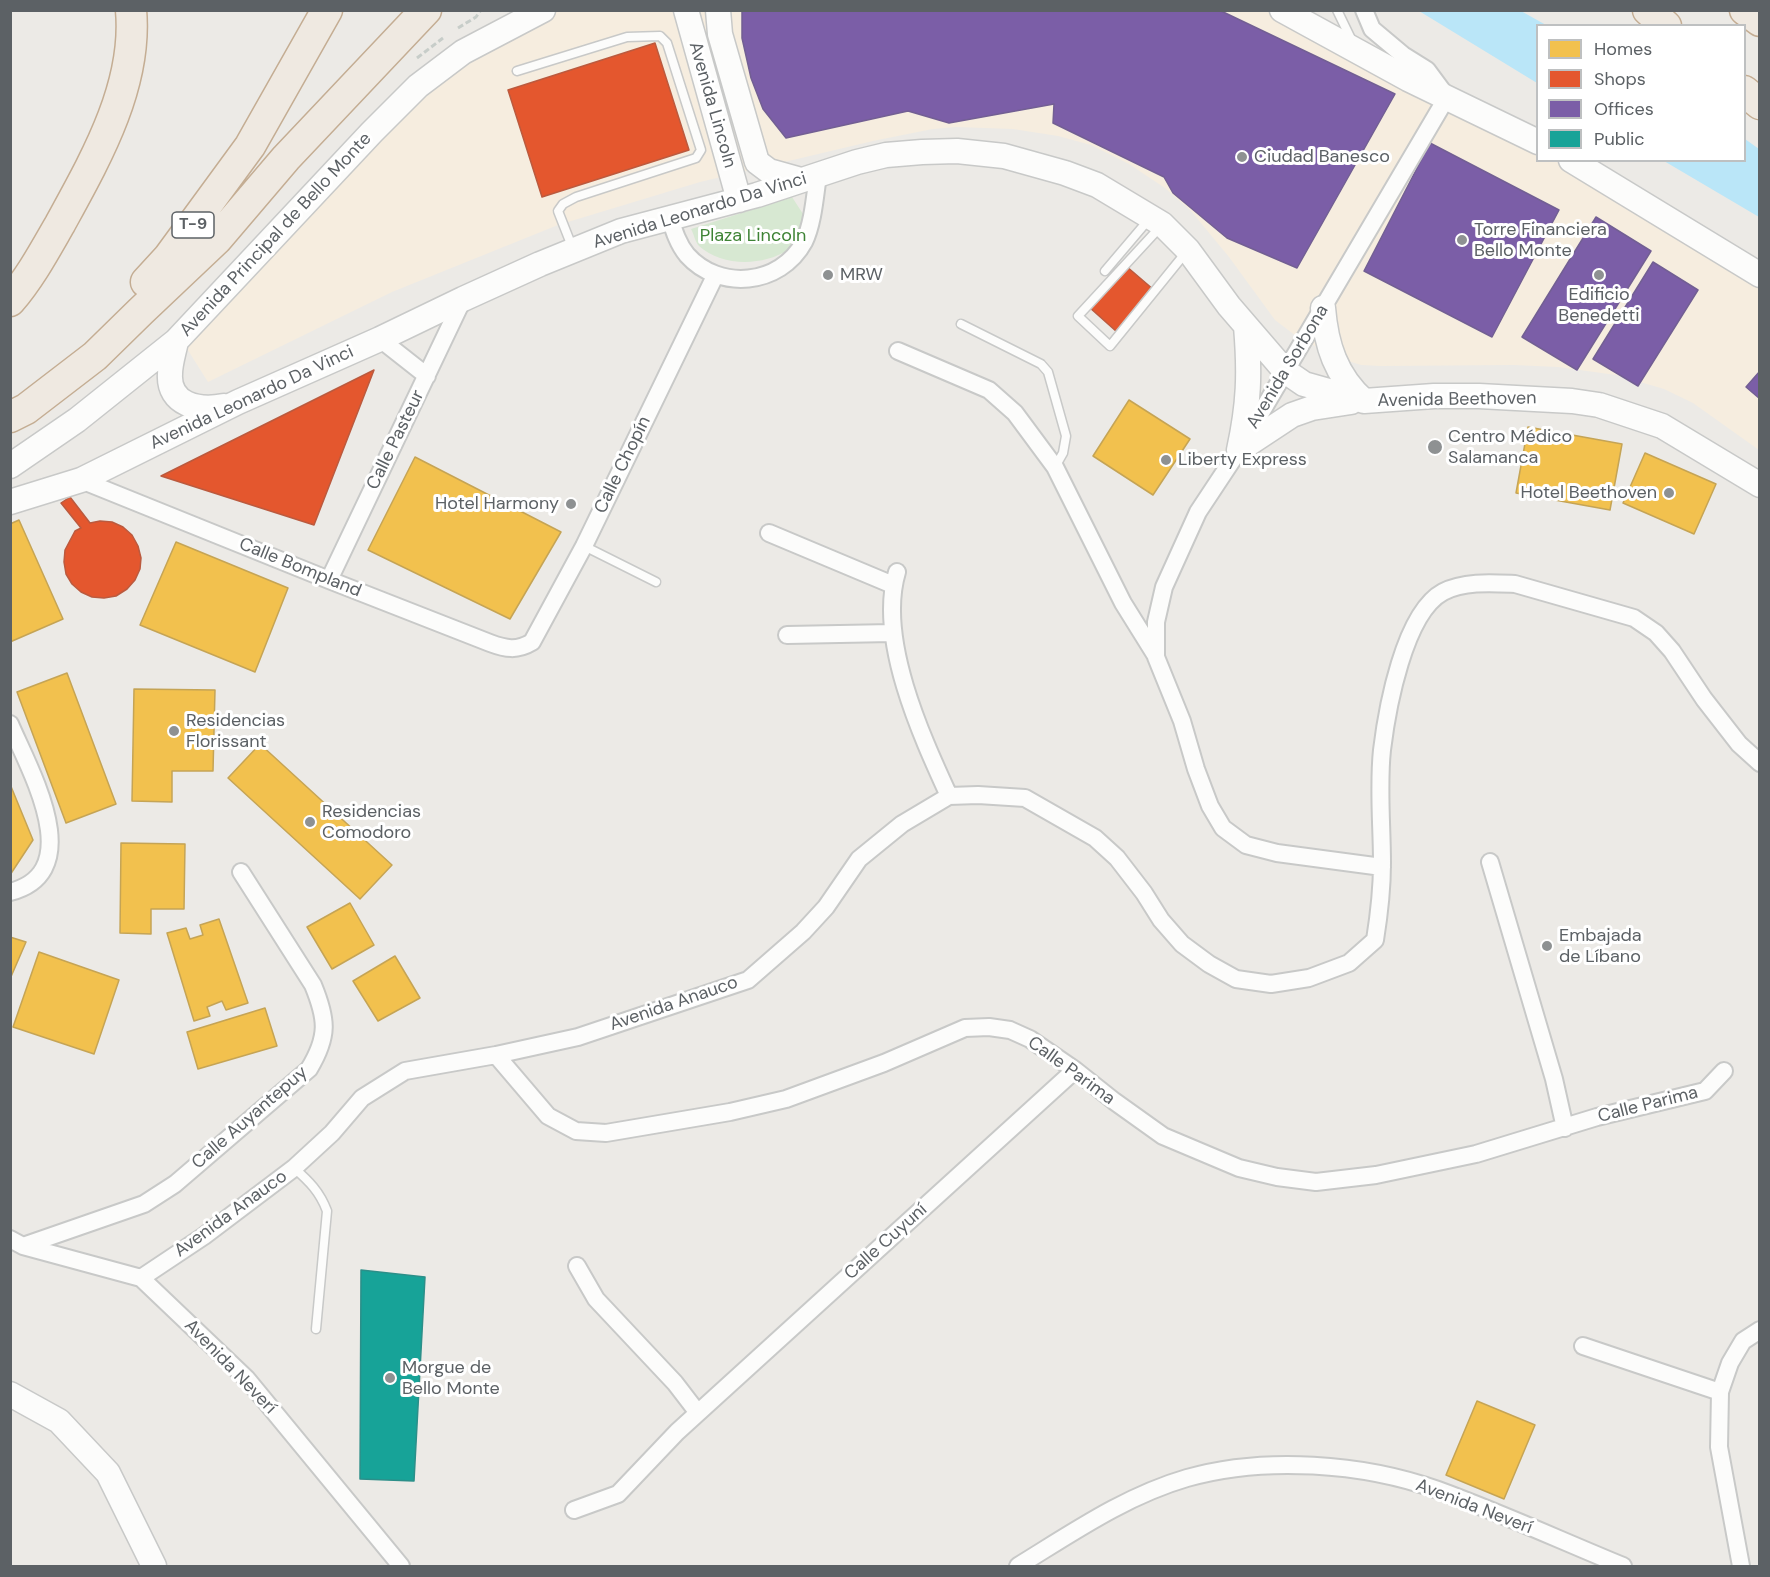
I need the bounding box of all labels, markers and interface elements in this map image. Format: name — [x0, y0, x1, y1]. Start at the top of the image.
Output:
legend — [1536, 24, 1746, 162]
text: Homes — [1594, 37, 1652, 61]
street label: Avenida Lincoln — [684, 39, 740, 171]
text: Shops — [1594, 67, 1646, 91]
text: Offices — [1594, 97, 1654, 121]
text: Public — [1594, 127, 1645, 151]
street label: Avenida Principal de Bello Monte — [176, 129, 376, 341]
place label: Ciudad Banesco — [1254, 146, 1390, 168]
marker: Ciudad Banesco — [1235, 150, 1249, 164]
street label: Avenida Leonardo Da Vinci — [591, 168, 809, 254]
road number: T-9 — [172, 212, 214, 238]
place label: Torre Financiera Bello Monte — [1474, 219, 1607, 262]
park label: Plaza Lincoln — [700, 225, 806, 247]
marker: Torre Financiera Bello Monte — [1455, 233, 1469, 247]
place label: MRW — [840, 264, 883, 286]
marker: MRW — [821, 268, 835, 282]
marker: Edificio Benedetti — [1592, 268, 1606, 282]
place label: Edificio Benedetti — [1558, 284, 1640, 326]
street label: Avenida Sorbona — [1243, 301, 1333, 433]
street label: Avenida Leonardo Da Vinci — [147, 341, 357, 455]
street label: Calle Pasteur — [363, 387, 429, 493]
street label: Avenida Beethoven — [1377, 388, 1537, 412]
street label: Calle Chopín — [590, 413, 656, 517]
place label: Centro Médico Salamanca — [1448, 426, 1572, 468]
marker: Centro Médico Salamanca — [1426, 438, 1444, 456]
place label: Liberty Express — [1178, 449, 1307, 471]
marker: Liberty Express — [1159, 453, 1173, 467]
place label: Hotel Beethoven — [1520, 482, 1657, 504]
marker: Hotel Beethoven — [1662, 486, 1676, 500]
place label: Hotel Harmony — [435, 493, 559, 515]
marker: Hotel Harmony — [564, 497, 578, 511]
street label: Calle Bompland — [236, 534, 364, 602]
place label: Residencias Florissant — [186, 710, 285, 752]
marker: Residencias Florissant — [167, 724, 181, 738]
place label: Residencias Comodoro — [322, 801, 421, 844]
marker: Residencias Comodoro — [303, 815, 317, 829]
place label: Embajada de Líbano — [1559, 925, 1642, 968]
marker: Embajada de Líbano — [1540, 939, 1554, 953]
street label: Avenida Anauco — [607, 972, 741, 1036]
street label: Calle Parima — [1023, 1032, 1119, 1110]
street label: Calle Auyantepuy — [188, 1062, 312, 1174]
street label: Calle Parima — [1596, 1082, 1700, 1128]
street label: Avenida Anauco — [170, 1166, 292, 1262]
street label: Calle Cuyuní — [840, 1199, 932, 1285]
street label: Avenida Neverí — [179, 1315, 281, 1419]
place label: Morgue de Bello Monte — [402, 1357, 500, 1400]
marker: Morgue de Bello Monte — [383, 1371, 397, 1385]
street label: Avenida Neverí — [1413, 1475, 1535, 1539]

